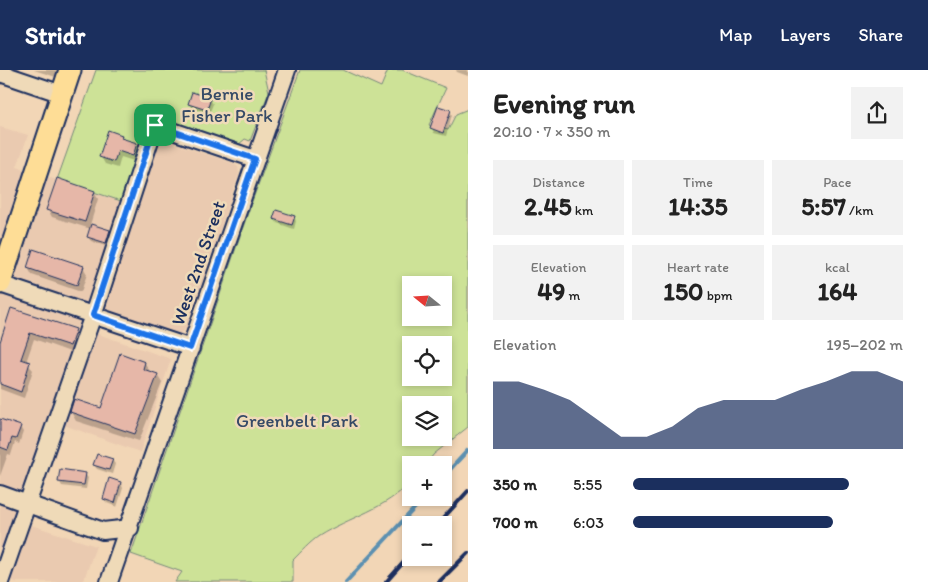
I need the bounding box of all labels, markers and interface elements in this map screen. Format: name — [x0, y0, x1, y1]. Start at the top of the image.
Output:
text: Stridr — [25, 21, 85, 50]
text: Map — [719, 24, 752, 46]
text: Layers — [780, 24, 830, 46]
text: Share — [858, 24, 903, 46]
park label: Bernie Fisher Park — [181, 82, 273, 127]
text: Evening run — [493, 86, 635, 120]
button: share — [851, 87, 903, 139]
pin — [134, 104, 176, 146]
icon: arrive — [141, 111, 169, 139]
text: 20:10 · 7 × 350 m — [493, 122, 611, 141]
text: Distance — [532, 174, 585, 191]
text: Time — [683, 174, 713, 191]
text: Pace — [823, 174, 851, 191]
text: 2.45 — [524, 191, 572, 221]
text: 14:35 — [668, 191, 728, 221]
text: 5:57 — [801, 191, 846, 221]
street label: West 2nd Street — [166, 198, 230, 328]
text: km — [572, 202, 593, 219]
text: /km — [846, 202, 873, 219]
text: Elevation — [531, 259, 586, 276]
text: Heart rate — [667, 259, 729, 276]
text: kcal — [825, 259, 850, 276]
north arrow — [402, 276, 452, 326]
map controls — [402, 276, 452, 566]
text: 49 — [537, 276, 565, 306]
text: 150 — [663, 276, 704, 306]
text: 164 — [817, 276, 857, 306]
text: m — [565, 287, 580, 304]
text: bpm — [704, 287, 733, 304]
text: Elevation — [493, 335, 557, 354]
text: 195–202 m — [826, 335, 903, 354]
button: locate — [402, 336, 452, 386]
button: layers — [402, 396, 452, 446]
park label: Greenbelt Park — [236, 409, 358, 432]
button: + — [402, 456, 452, 506]
text: 350 m — [493, 475, 537, 494]
text: 5:55 — [573, 475, 602, 494]
text: 700 m — [493, 513, 538, 532]
text: 6:03 — [573, 513, 604, 532]
button: − — [402, 516, 452, 566]

